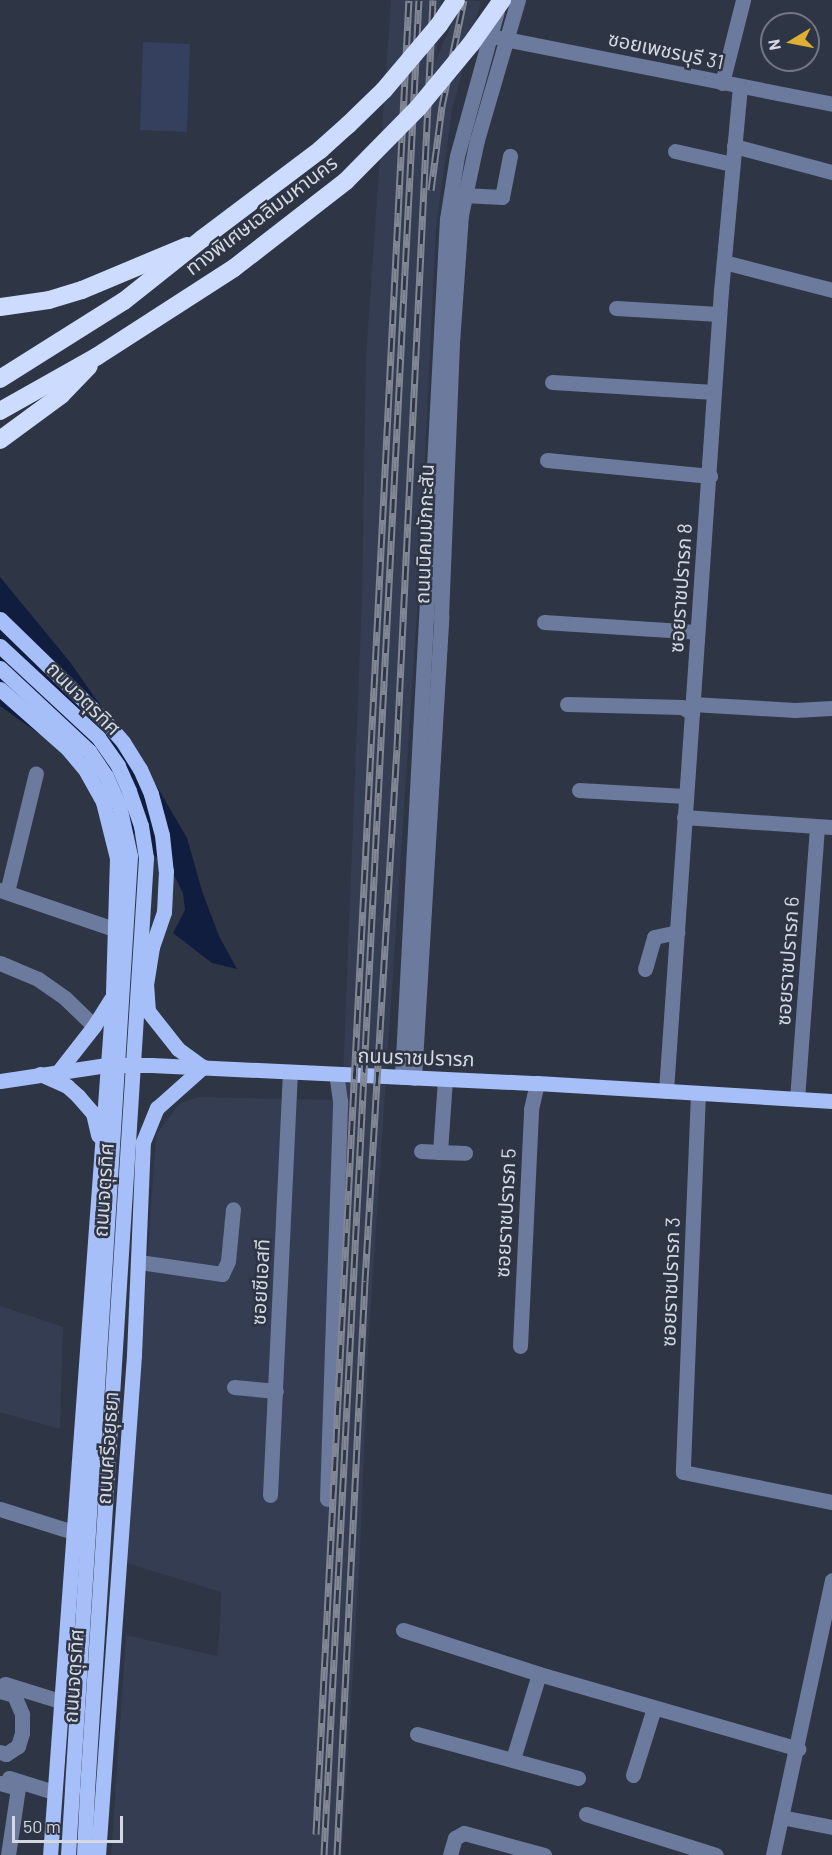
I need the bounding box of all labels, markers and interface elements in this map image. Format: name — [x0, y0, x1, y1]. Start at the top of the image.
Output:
north arrow — [760, 12, 820, 72]
street label: ซอยเพชรบุรี 31 — [606, 26, 726, 74]
text: N — [763, 38, 784, 52]
street label: ทางพิเศษเฉลิมมหานคร — [180, 150, 342, 280]
street label: ถนนนิคมมักกะสัน — [410, 464, 438, 604]
street label: ซอยราชปรารภ 8 — [664, 523, 696, 653]
street label: ถนนจตุรทิศ — [42, 656, 126, 740]
street label: ซอยราชปรารภ 6 — [771, 896, 803, 1026]
street label: ถนนราชปรารภ — [357, 1043, 475, 1071]
street label: ถนนจตุรทิศ — [88, 1142, 118, 1238]
street label: ซอยราชปรารภ 5 — [490, 1148, 520, 1278]
street label: ซอยราชปรารภ 3 — [656, 1217, 684, 1347]
street label: ซอยซีเอสที — [246, 1238, 274, 1326]
street label: ถนนศรีอยุธยา — [91, 1391, 123, 1505]
street label: ถนนจตุรทิศ — [58, 1628, 88, 1724]
scale bar — [15, 1804, 126, 1842]
text: 50 m — [23, 1815, 61, 1837]

